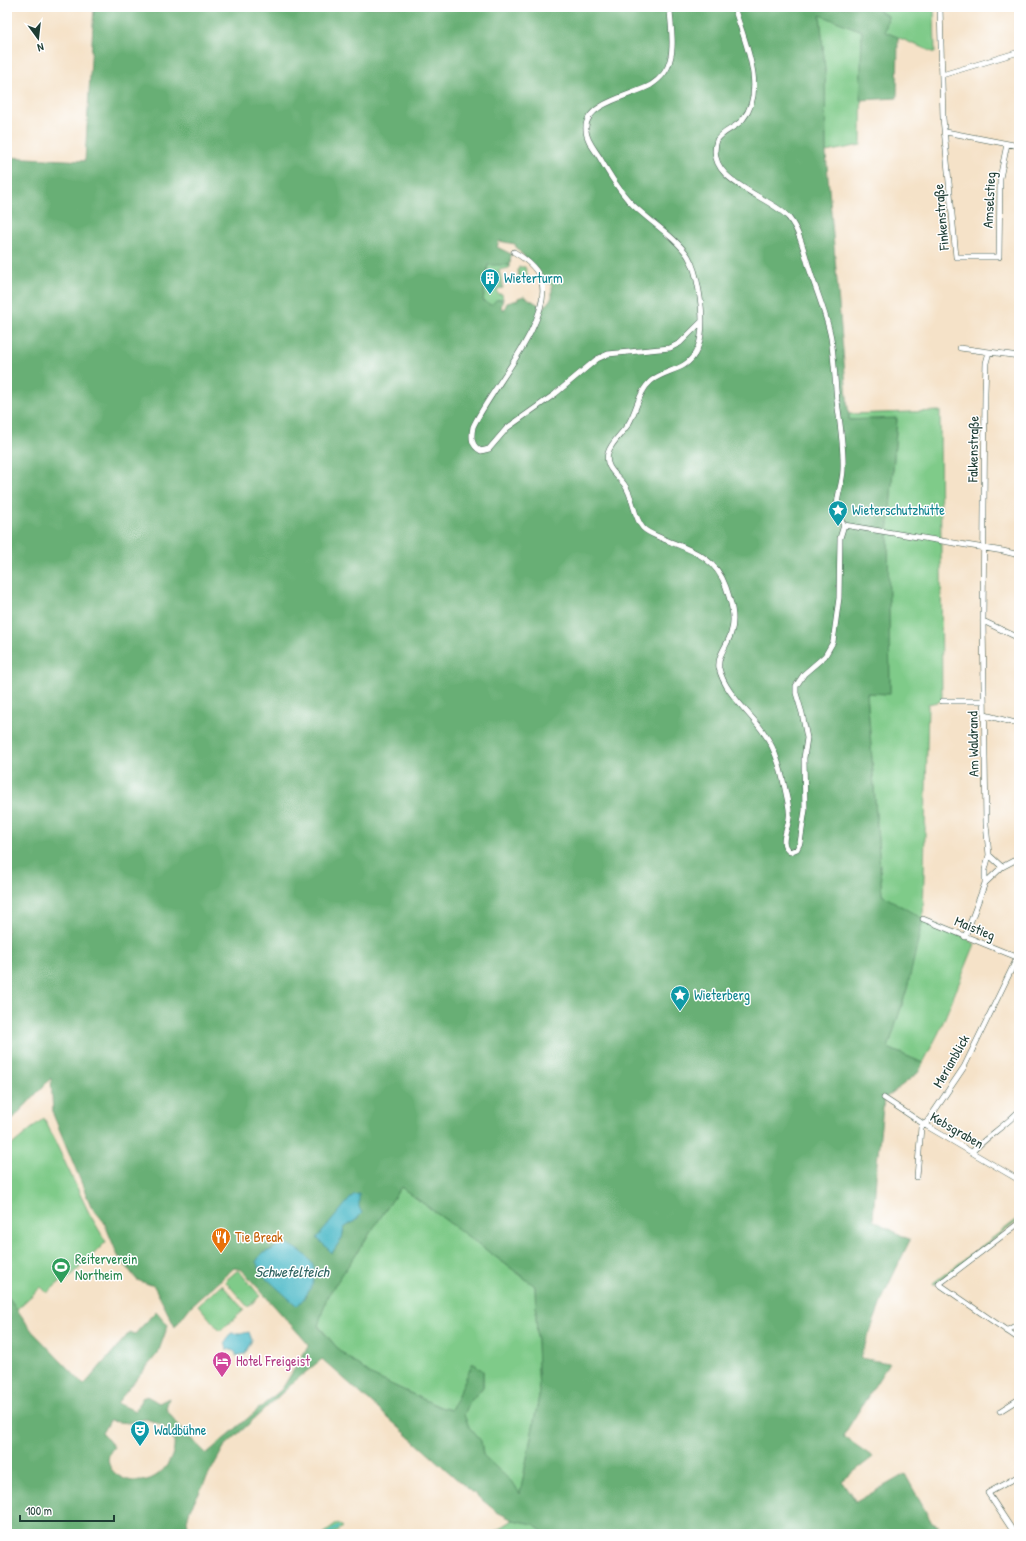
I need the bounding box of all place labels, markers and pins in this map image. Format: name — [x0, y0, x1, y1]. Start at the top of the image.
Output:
building icon: Wieterturm — [479, 267, 501, 295]
place label: Wieterturm — [504, 268, 562, 287]
place icon: Wieterschutzhütte — [827, 499, 849, 527]
place label: Wieterschutzhütte — [852, 500, 945, 519]
place icon: Wieterberg — [669, 984, 691, 1012]
place label: Wieterberg — [694, 985, 750, 1005]
restaurant icon: Tie Break — [210, 1226, 232, 1254]
place label: Tie Break — [235, 1227, 283, 1246]
place label: Reiterverein Northeim — [75, 1249, 137, 1284]
sports icon: Reiterverein Northeim — [50, 1256, 72, 1284]
hotel icon: Hotel Freigeist — [211, 1350, 233, 1378]
place label: Hotel Freigeist — [236, 1351, 310, 1371]
theatre icon: Waldbühne — [129, 1419, 151, 1447]
place label: Waldbühne — [154, 1420, 207, 1439]

